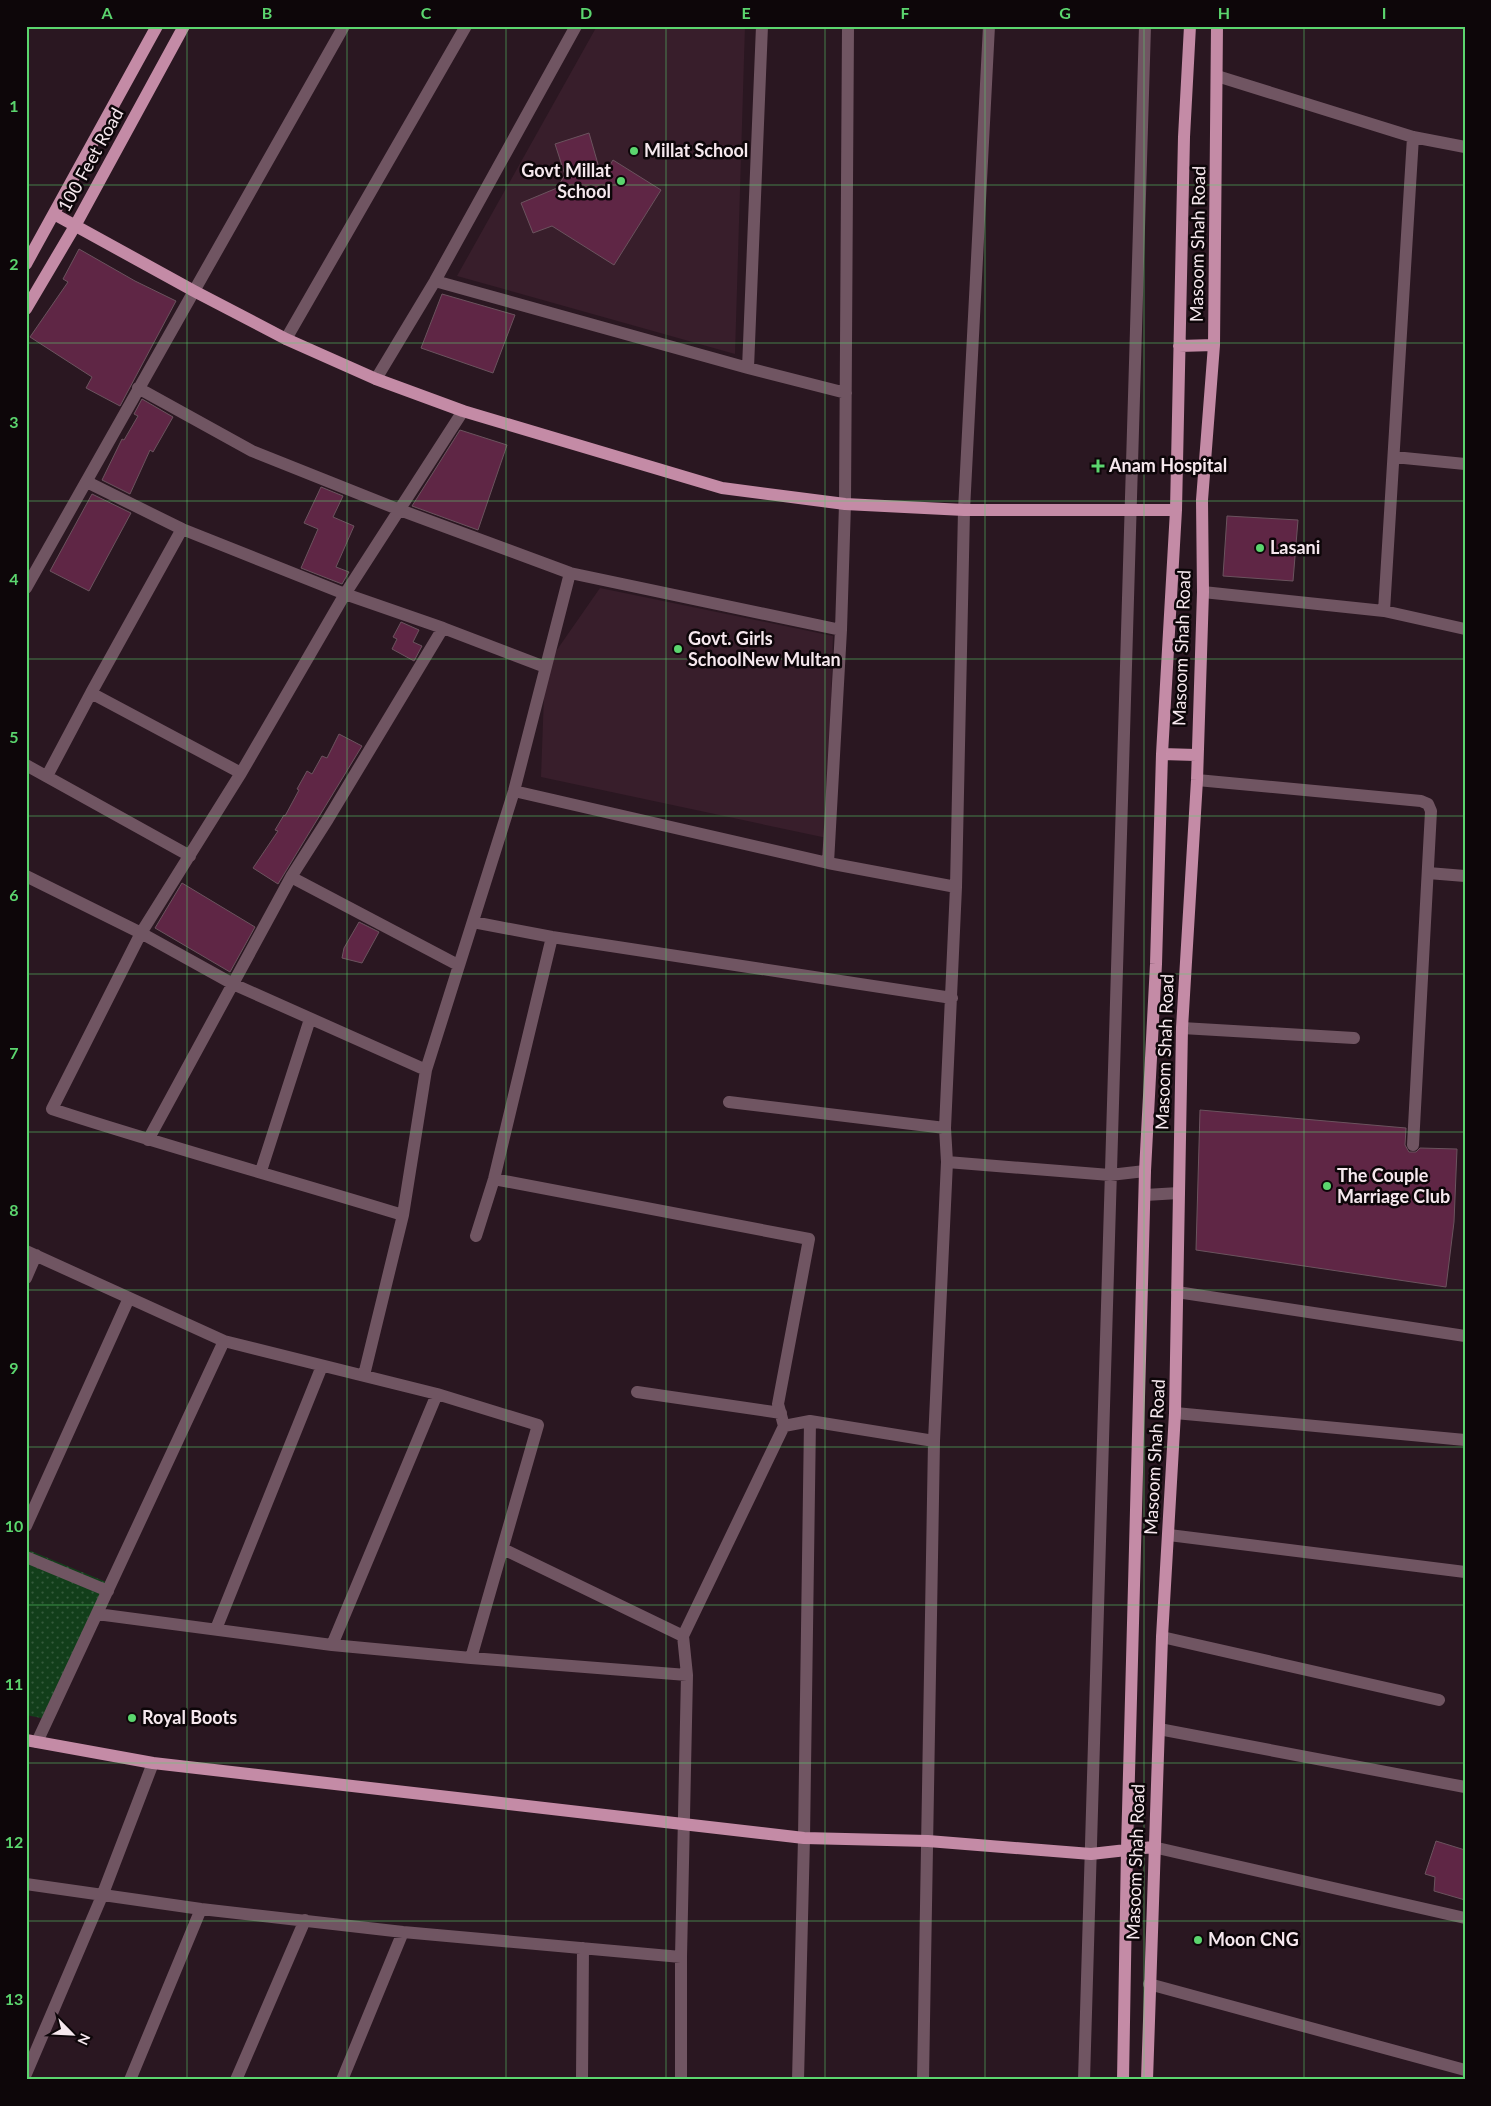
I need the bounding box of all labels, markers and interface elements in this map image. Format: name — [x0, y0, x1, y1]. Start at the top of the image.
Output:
text: A — [100, 3, 113, 22]
text: B — [262, 3, 272, 22]
text: C — [421, 3, 432, 22]
text: D — [580, 3, 592, 22]
text: E — [741, 3, 751, 22]
text: F — [900, 3, 910, 22]
text: G — [1059, 3, 1071, 22]
text: H — [1218, 3, 1230, 22]
text: I — [1382, 3, 1386, 22]
text: 1 — [9, 96, 19, 115]
street label: 100 Feet Road — [53, 104, 128, 215]
place label: Millat School — [644, 139, 748, 161]
marker: Millat School — [628, 145, 640, 157]
place label: Govt Millat School — [521, 159, 611, 202]
street label: Masoom Shah Road — [1185, 166, 1209, 322]
marker: Govt Millat School — [615, 175, 627, 187]
text: 2 — [9, 254, 19, 273]
text: 3 — [9, 412, 19, 431]
place label: Anam Hospital — [1108, 454, 1227, 476]
marker: Anam Hospital — [1091, 459, 1105, 473]
place label: Lasani — [1270, 536, 1320, 558]
marker: Lasani — [1254, 542, 1266, 554]
text: 4 — [9, 569, 19, 588]
street label: Masoom Shah Road — [1167, 570, 1195, 726]
place label: Govt. Girls SchoolNew Multan — [688, 627, 841, 670]
marker: Govt. Girls SchoolNew Multan — [672, 643, 684, 655]
text: 5 — [9, 727, 19, 746]
text: 6 — [9, 885, 19, 904]
street label: Masoom Shah Road — [1150, 974, 1178, 1130]
text: 7 — [9, 1043, 19, 1062]
place label: The Couple Marriage Club — [1337, 1164, 1450, 1207]
marker: The Couple Marriage Club — [1321, 1180, 1333, 1192]
text: 8 — [9, 1200, 19, 1219]
text: 9 — [9, 1358, 19, 1377]
street label: Masoom Shah Road — [1139, 1378, 1169, 1536]
text: 10 — [5, 1516, 23, 1535]
text: 11 — [5, 1674, 23, 1693]
place label: Royal Boots — [142, 1706, 237, 1728]
marker: Royal Boots — [126, 1712, 138, 1724]
street label: Masoom Shah Road — [1121, 1784, 1149, 1940]
text: 12 — [5, 1832, 23, 1851]
place label: Moon CNG — [1208, 1928, 1299, 1950]
marker: Moon CNG — [1192, 1934, 1204, 1946]
text: 13 — [5, 1989, 23, 2008]
north arrow — [48, 2008, 98, 2058]
text: N — [74, 2031, 94, 2048]

